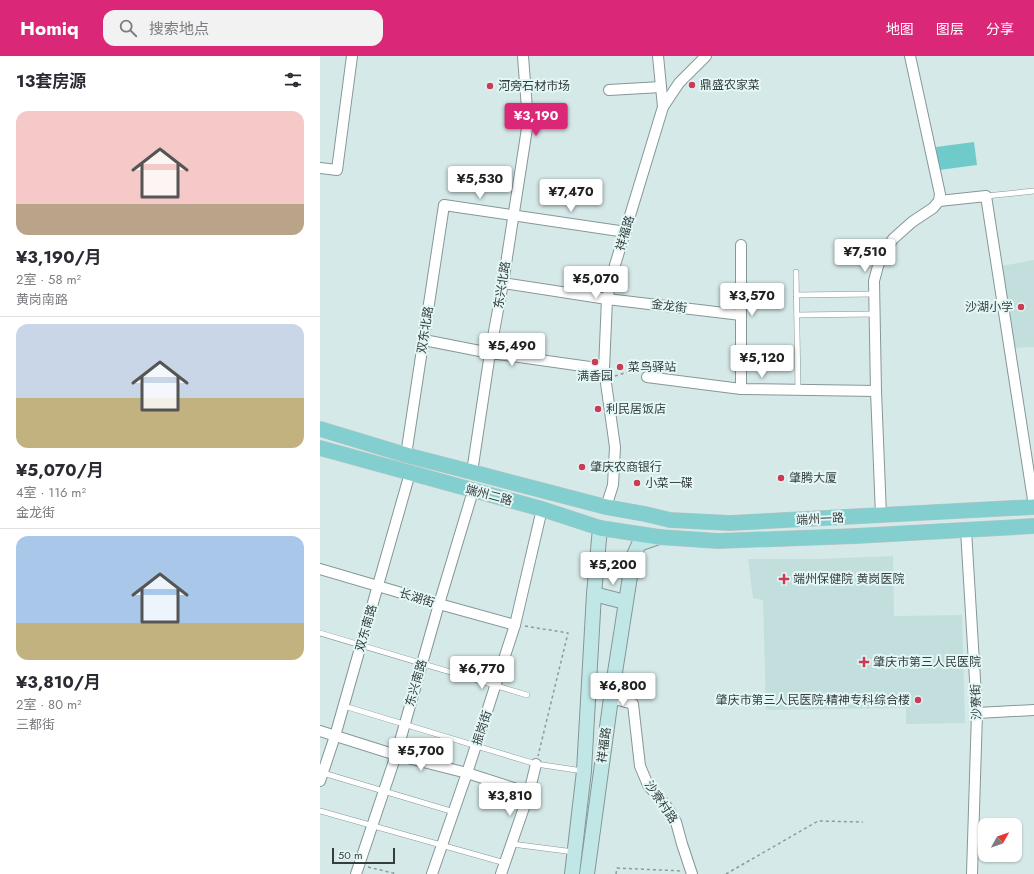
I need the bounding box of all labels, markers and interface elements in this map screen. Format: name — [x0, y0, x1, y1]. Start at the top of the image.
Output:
search box — [103, 10, 383, 46]
text: Homiq — [20, 15, 79, 42]
icon: search — [117, 17, 139, 39]
text: 搜索地点 — [149, 18, 209, 40]
text: 地图 — [886, 19, 914, 39]
text: 图层 — [936, 19, 964, 39]
text: 分享 — [986, 19, 1014, 39]
text: 13套房源 — [16, 69, 86, 93]
icon: filters — [282, 69, 304, 91]
place label: 鼎盛农家菜 — [700, 76, 760, 94]
place label: 河旁石材市场 — [498, 77, 570, 95]
marker: 鼎盛农家菜 — [687, 80, 697, 90]
marker: 河旁石材市场 — [485, 81, 495, 91]
pin: ¥3,190 — [503, 103, 569, 137]
text: ¥3,190 — [514, 106, 558, 125]
icon: home — [124, 137, 196, 209]
pin: ¥5,530 — [447, 166, 513, 200]
text: ¥5,530 — [457, 169, 503, 188]
pin: ¥7,470 — [538, 179, 604, 213]
text: ¥7,470 — [549, 182, 593, 201]
street label: 祥福路 — [611, 213, 639, 253]
pin: ¥7,510 — [832, 239, 898, 273]
text: ¥7,510 — [843, 242, 887, 261]
text: ¥3,190/月 — [16, 245, 102, 269]
street label: 东兴北路 — [489, 260, 515, 310]
pin: ¥5,070 — [563, 266, 629, 300]
text: ¥5,070 — [573, 269, 619, 288]
text: 2室 · 58 m² — [16, 270, 81, 289]
pin: ¥3,570 — [719, 283, 785, 317]
text: ¥3,570 — [729, 286, 775, 305]
text: 黄岗南路 — [16, 290, 68, 309]
street label: 金龙街 — [650, 295, 688, 317]
place label: 沙湖小学 — [965, 298, 1013, 316]
marker: 沙湖小学 — [1016, 302, 1026, 312]
street label: 双东北路 — [412, 305, 438, 355]
pin: ¥5,490 — [479, 333, 545, 367]
text: ¥5,490 — [488, 336, 536, 355]
pin: ¥5,120 — [729, 345, 795, 379]
text: ¥5,120 — [739, 348, 785, 367]
icon: home — [124, 350, 196, 422]
marker: 满香园 — [590, 357, 600, 367]
place label: 菜鸟驿站 — [628, 358, 676, 376]
marker: 菜鸟驿站 — [615, 362, 625, 372]
place label: 满香园 — [577, 367, 613, 385]
place label: 利民居饭店 — [606, 400, 666, 418]
marker: 利民居饭店 — [593, 404, 603, 414]
text: ¥5,070/月 — [16, 458, 104, 482]
place label: 肇庆农商银行 — [590, 458, 662, 476]
marker: 肇庆农商银行 — [577, 462, 587, 472]
place label: 肇腾大厦 — [789, 469, 837, 487]
marker: 肇腾大厦 — [776, 473, 786, 483]
place label: 小菜一碟 — [645, 474, 693, 492]
marker: 小菜一碟 — [632, 478, 642, 488]
street label: 端州二路 — [463, 480, 515, 510]
text: 4室 · 116 m² — [16, 483, 86, 502]
text: 金龙街 — [16, 503, 55, 522]
street label: 端州一路 — [796, 509, 844, 529]
pin: ¥5,200 — [580, 552, 646, 586]
text: ¥5,200 — [589, 555, 637, 574]
icon: home — [124, 562, 196, 634]
place label: 端州保健院 黄岗医院 — [793, 570, 905, 588]
marker: 端州保健院 黄岗医院 — [778, 573, 790, 585]
street label: 长湖街 — [397, 584, 437, 612]
street label: 双东南路 — [351, 602, 381, 654]
place label: 肇庆市第三人民医院 — [873, 653, 981, 671]
pin: ¥6,770 — [449, 656, 515, 690]
marker: 肇庆市第三人民医院 — [858, 656, 870, 668]
street label: 东兴南路 — [401, 657, 431, 709]
text: ¥6,770 — [459, 659, 505, 678]
text: ¥3,810/月 — [16, 670, 101, 694]
pin: ¥6,800 — [590, 673, 656, 707]
text: ¥6,800 — [600, 676, 646, 695]
street label: 沙寮街 — [966, 684, 986, 720]
place label: 肇庆市第三人民医院-精神专科综合楼 — [715, 691, 910, 709]
text: 2室 · 80 m² — [16, 695, 82, 714]
marker: 肇庆市第三人民医院-精神专科综合楼 — [913, 695, 923, 705]
street label: 振岗街 — [468, 708, 496, 748]
text: 三都街 — [16, 715, 55, 734]
street label: 祥福路 — [593, 726, 615, 764]
pin: ¥5,700 — [388, 738, 454, 772]
text: ¥5,700 — [398, 741, 444, 760]
street label: 沙寮村路 — [640, 777, 682, 827]
pin: ¥3,810 — [477, 783, 543, 817]
text: ¥3,810 — [488, 786, 532, 805]
north arrow — [978, 818, 1022, 862]
map controls — [978, 818, 1022, 862]
scale bar — [332, 846, 395, 865]
text: 50 m — [338, 847, 363, 863]

